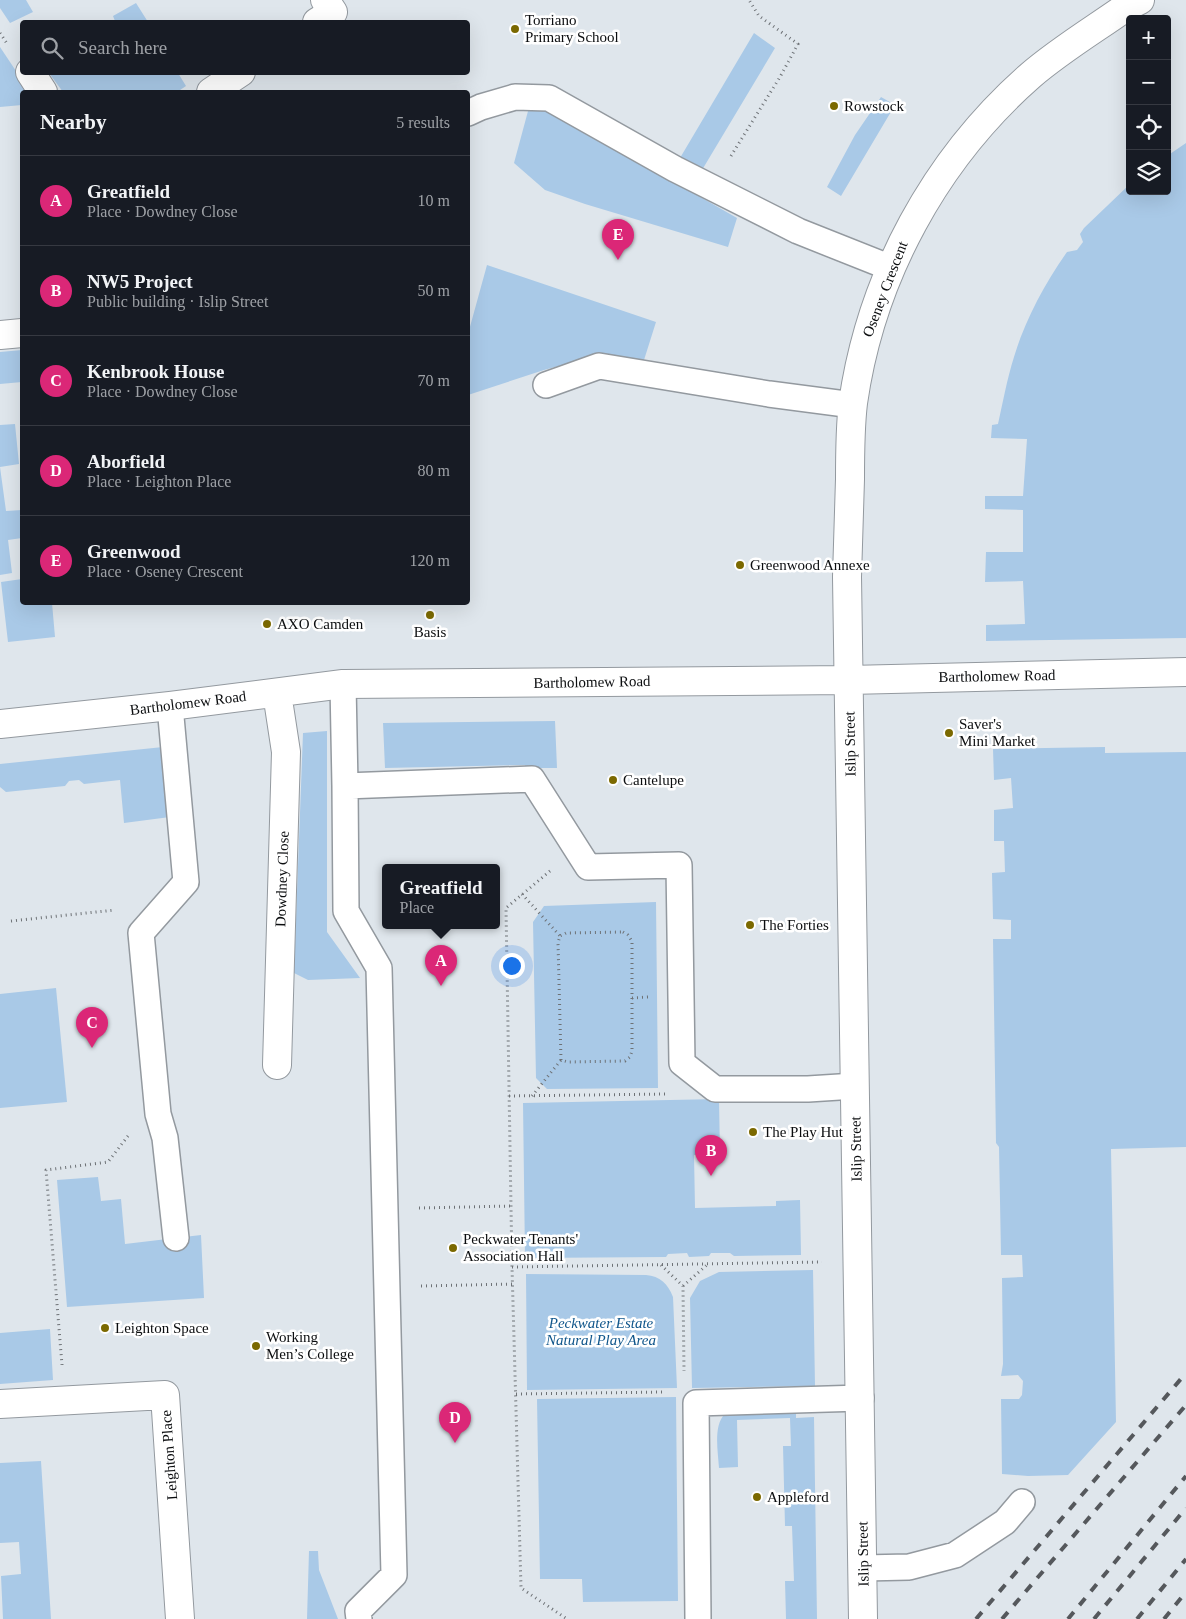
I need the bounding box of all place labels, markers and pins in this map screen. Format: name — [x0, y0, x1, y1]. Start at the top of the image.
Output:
place label: Torriano Primary School — [525, 12, 619, 45]
marker: Torriano Primary School — [509, 23, 521, 35]
place label: Rowstock — [844, 98, 905, 114]
marker: Rowstock — [828, 100, 840, 112]
pin: E — [602, 219, 634, 260]
place label: Greenwood Annexe — [750, 557, 870, 573]
marker: Greenwood Annexe — [734, 559, 746, 571]
marker: Basis — [424, 609, 436, 621]
place label: AXO Camden — [277, 616, 364, 632]
marker: AXO Camden — [261, 618, 273, 630]
place label: Basis — [414, 624, 446, 640]
place label: Saver's Mini Market — [959, 716, 1036, 749]
marker: Saver's Mini Market — [943, 727, 955, 739]
place label: Cantelupe — [623, 772, 684, 788]
marker: Cantelupe — [607, 774, 619, 786]
place label: The Forties — [760, 917, 829, 933]
marker: The Forties — [744, 919, 756, 931]
pin: A — [425, 945, 457, 986]
pin: C — [76, 1007, 108, 1048]
place label: The Play Hut — [763, 1124, 844, 1140]
marker: The Play Hut — [747, 1126, 759, 1138]
pin: B — [695, 1135, 727, 1176]
place label: Peckwater Tenants' Association Hall — [463, 1231, 578, 1264]
marker: Peckwater Tenants' Association Hall — [447, 1242, 459, 1254]
place label: Leighton Space — [115, 1320, 209, 1336]
marker: Leighton Space — [99, 1322, 111, 1334]
place label: Working Men’s College — [266, 1329, 354, 1362]
marker: Working Men’s College — [250, 1340, 262, 1352]
pin: D — [439, 1402, 471, 1443]
place label: Appleford — [767, 1489, 829, 1505]
marker: Appleford — [751, 1491, 763, 1503]

